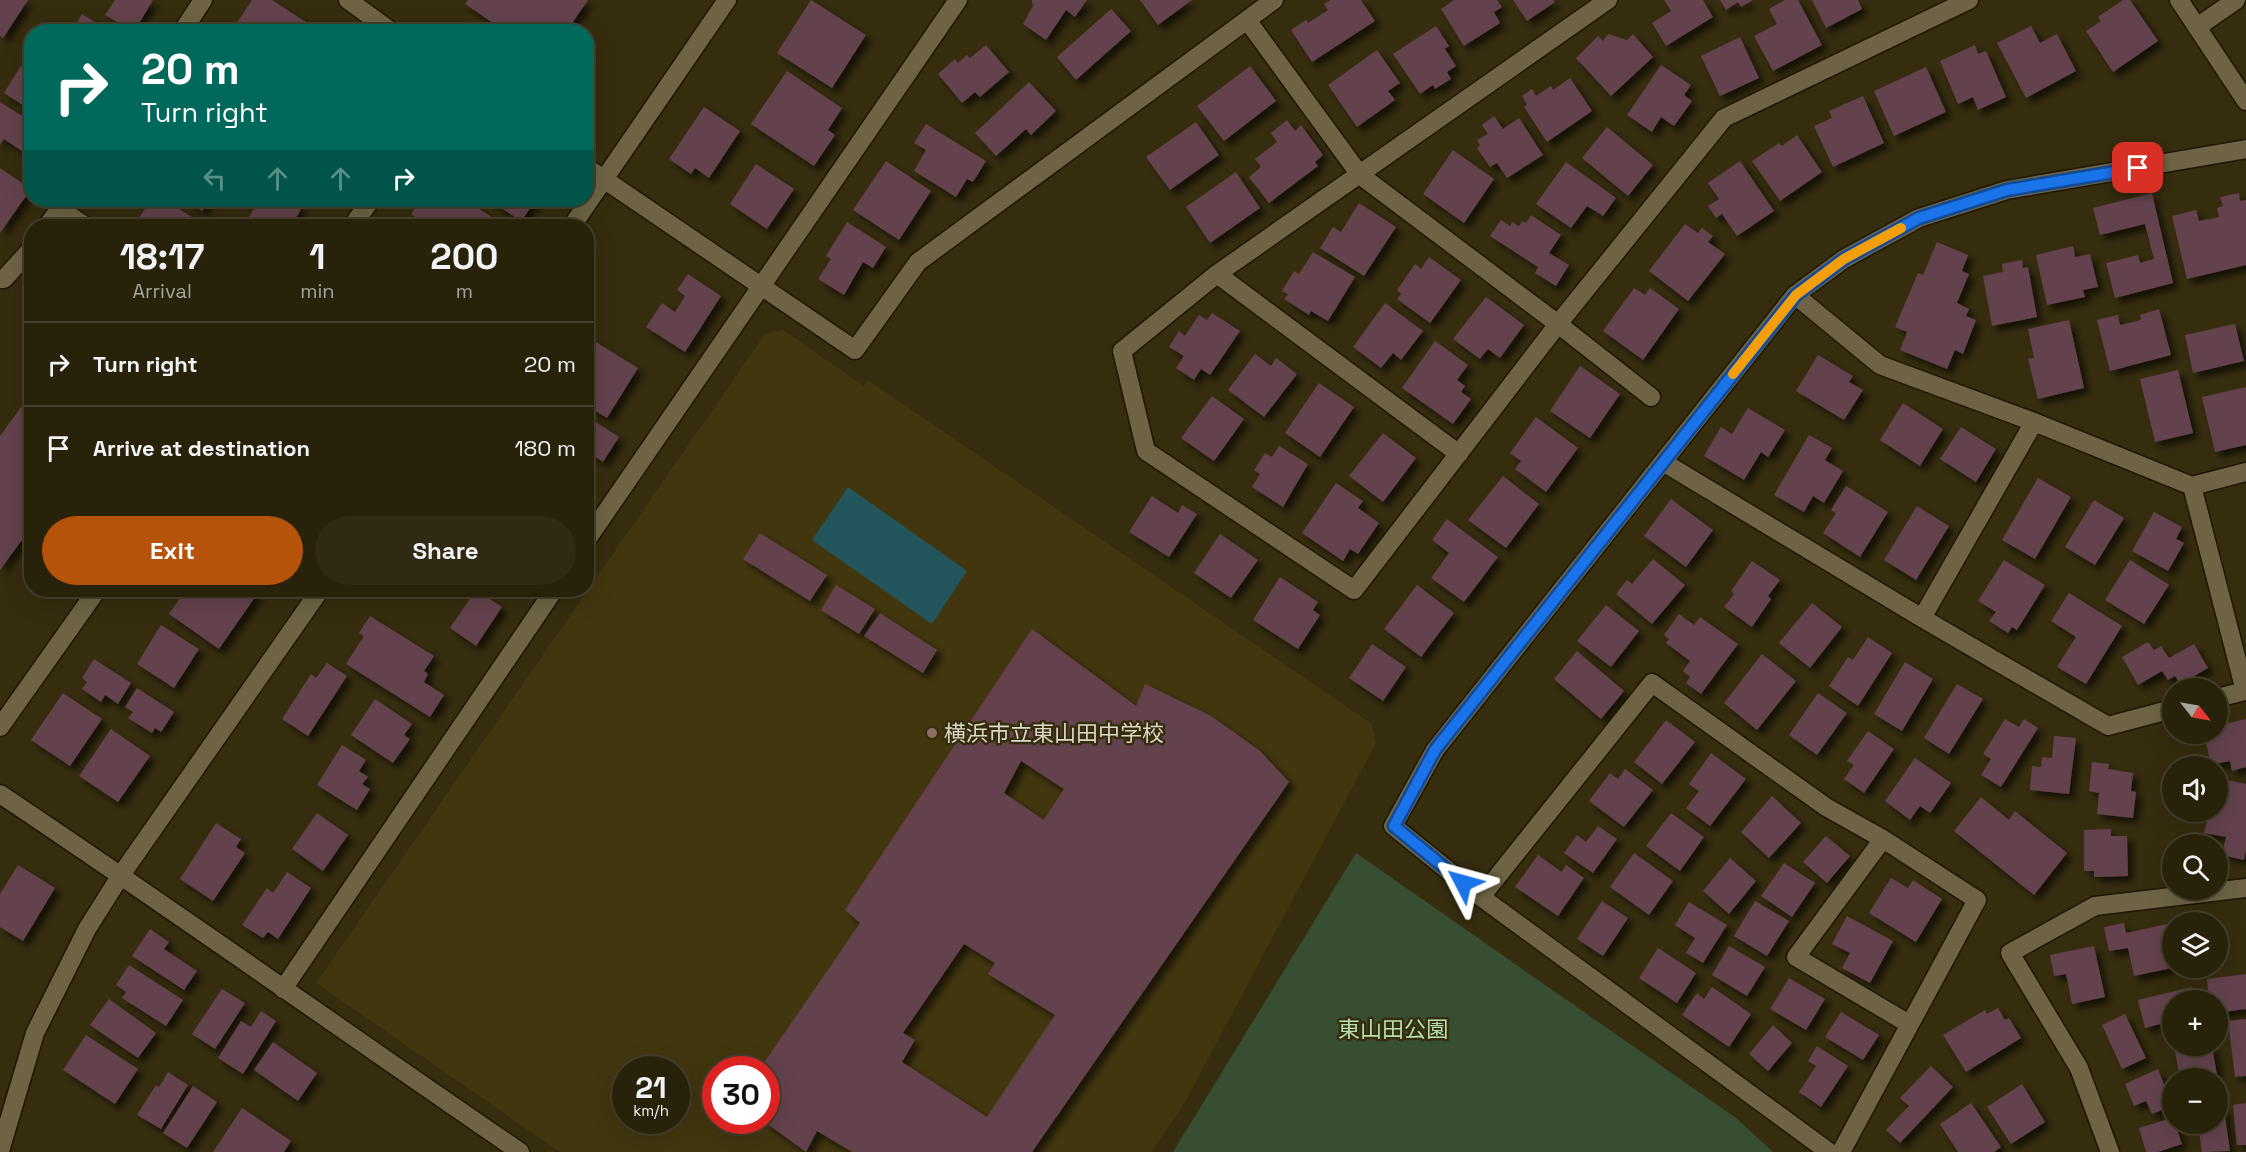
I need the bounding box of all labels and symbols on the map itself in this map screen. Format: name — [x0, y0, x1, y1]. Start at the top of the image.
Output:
pin — [2112, 142, 2163, 193]
north arrow — [2162, 678, 2228, 744]
place label: 横浜市立東山田中学校 — [944, 719, 1164, 747]
marker: 横浜市立東山田中学校 — [925, 726, 939, 740]
position arrow — [1431, 851, 1495, 915]
park label: 東山田公園 — [1338, 1015, 1448, 1043]
speed limit sign: 30 — [702, 1056, 780, 1134]

